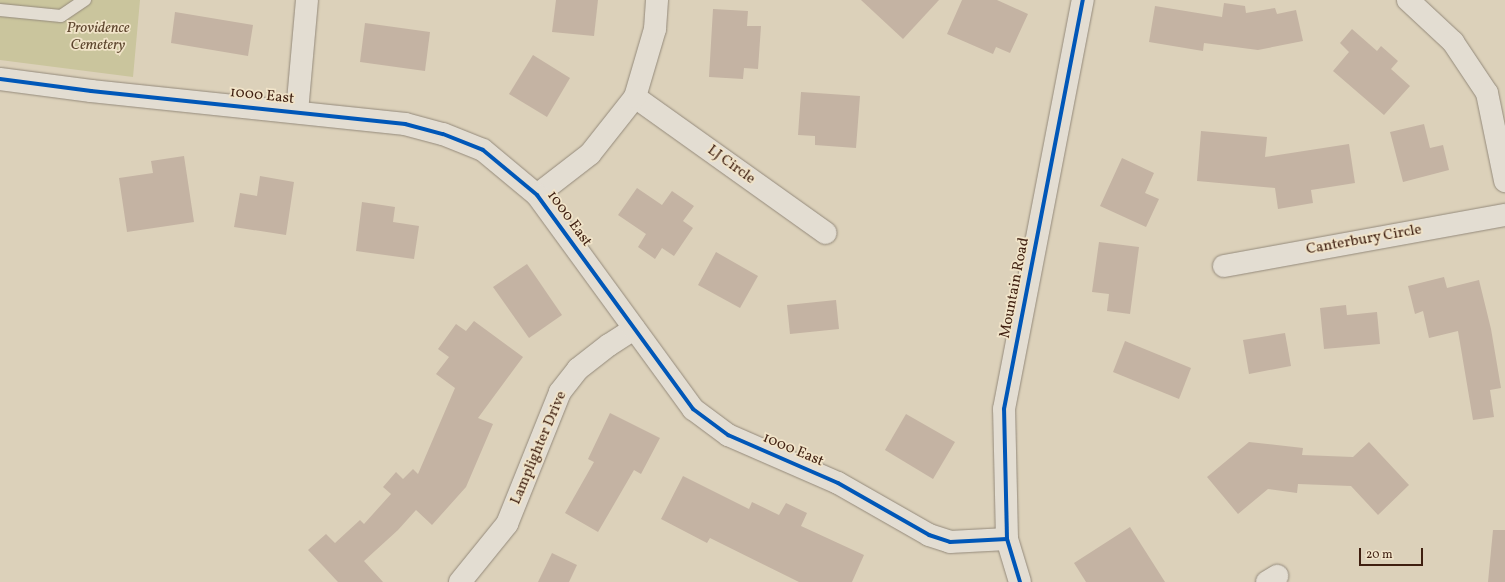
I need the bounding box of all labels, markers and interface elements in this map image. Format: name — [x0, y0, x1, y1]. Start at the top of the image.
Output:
park label: Providence Cemetery — [67, 19, 129, 54]
street label: 1000 East — [229, 84, 295, 108]
street label: LJ Circle — [704, 142, 758, 188]
street label: 1000 East — [543, 188, 595, 250]
street label: Canterbury Circle — [1305, 221, 1423, 259]
street label: Mountain Road — [996, 236, 1034, 340]
street label: Lamplighter Drive — [507, 389, 571, 507]
street label: 1000 East — [760, 429, 826, 471]
scale bar — [1361, 540, 1425, 566]
text: 20 m — [1366, 547, 1393, 563]

